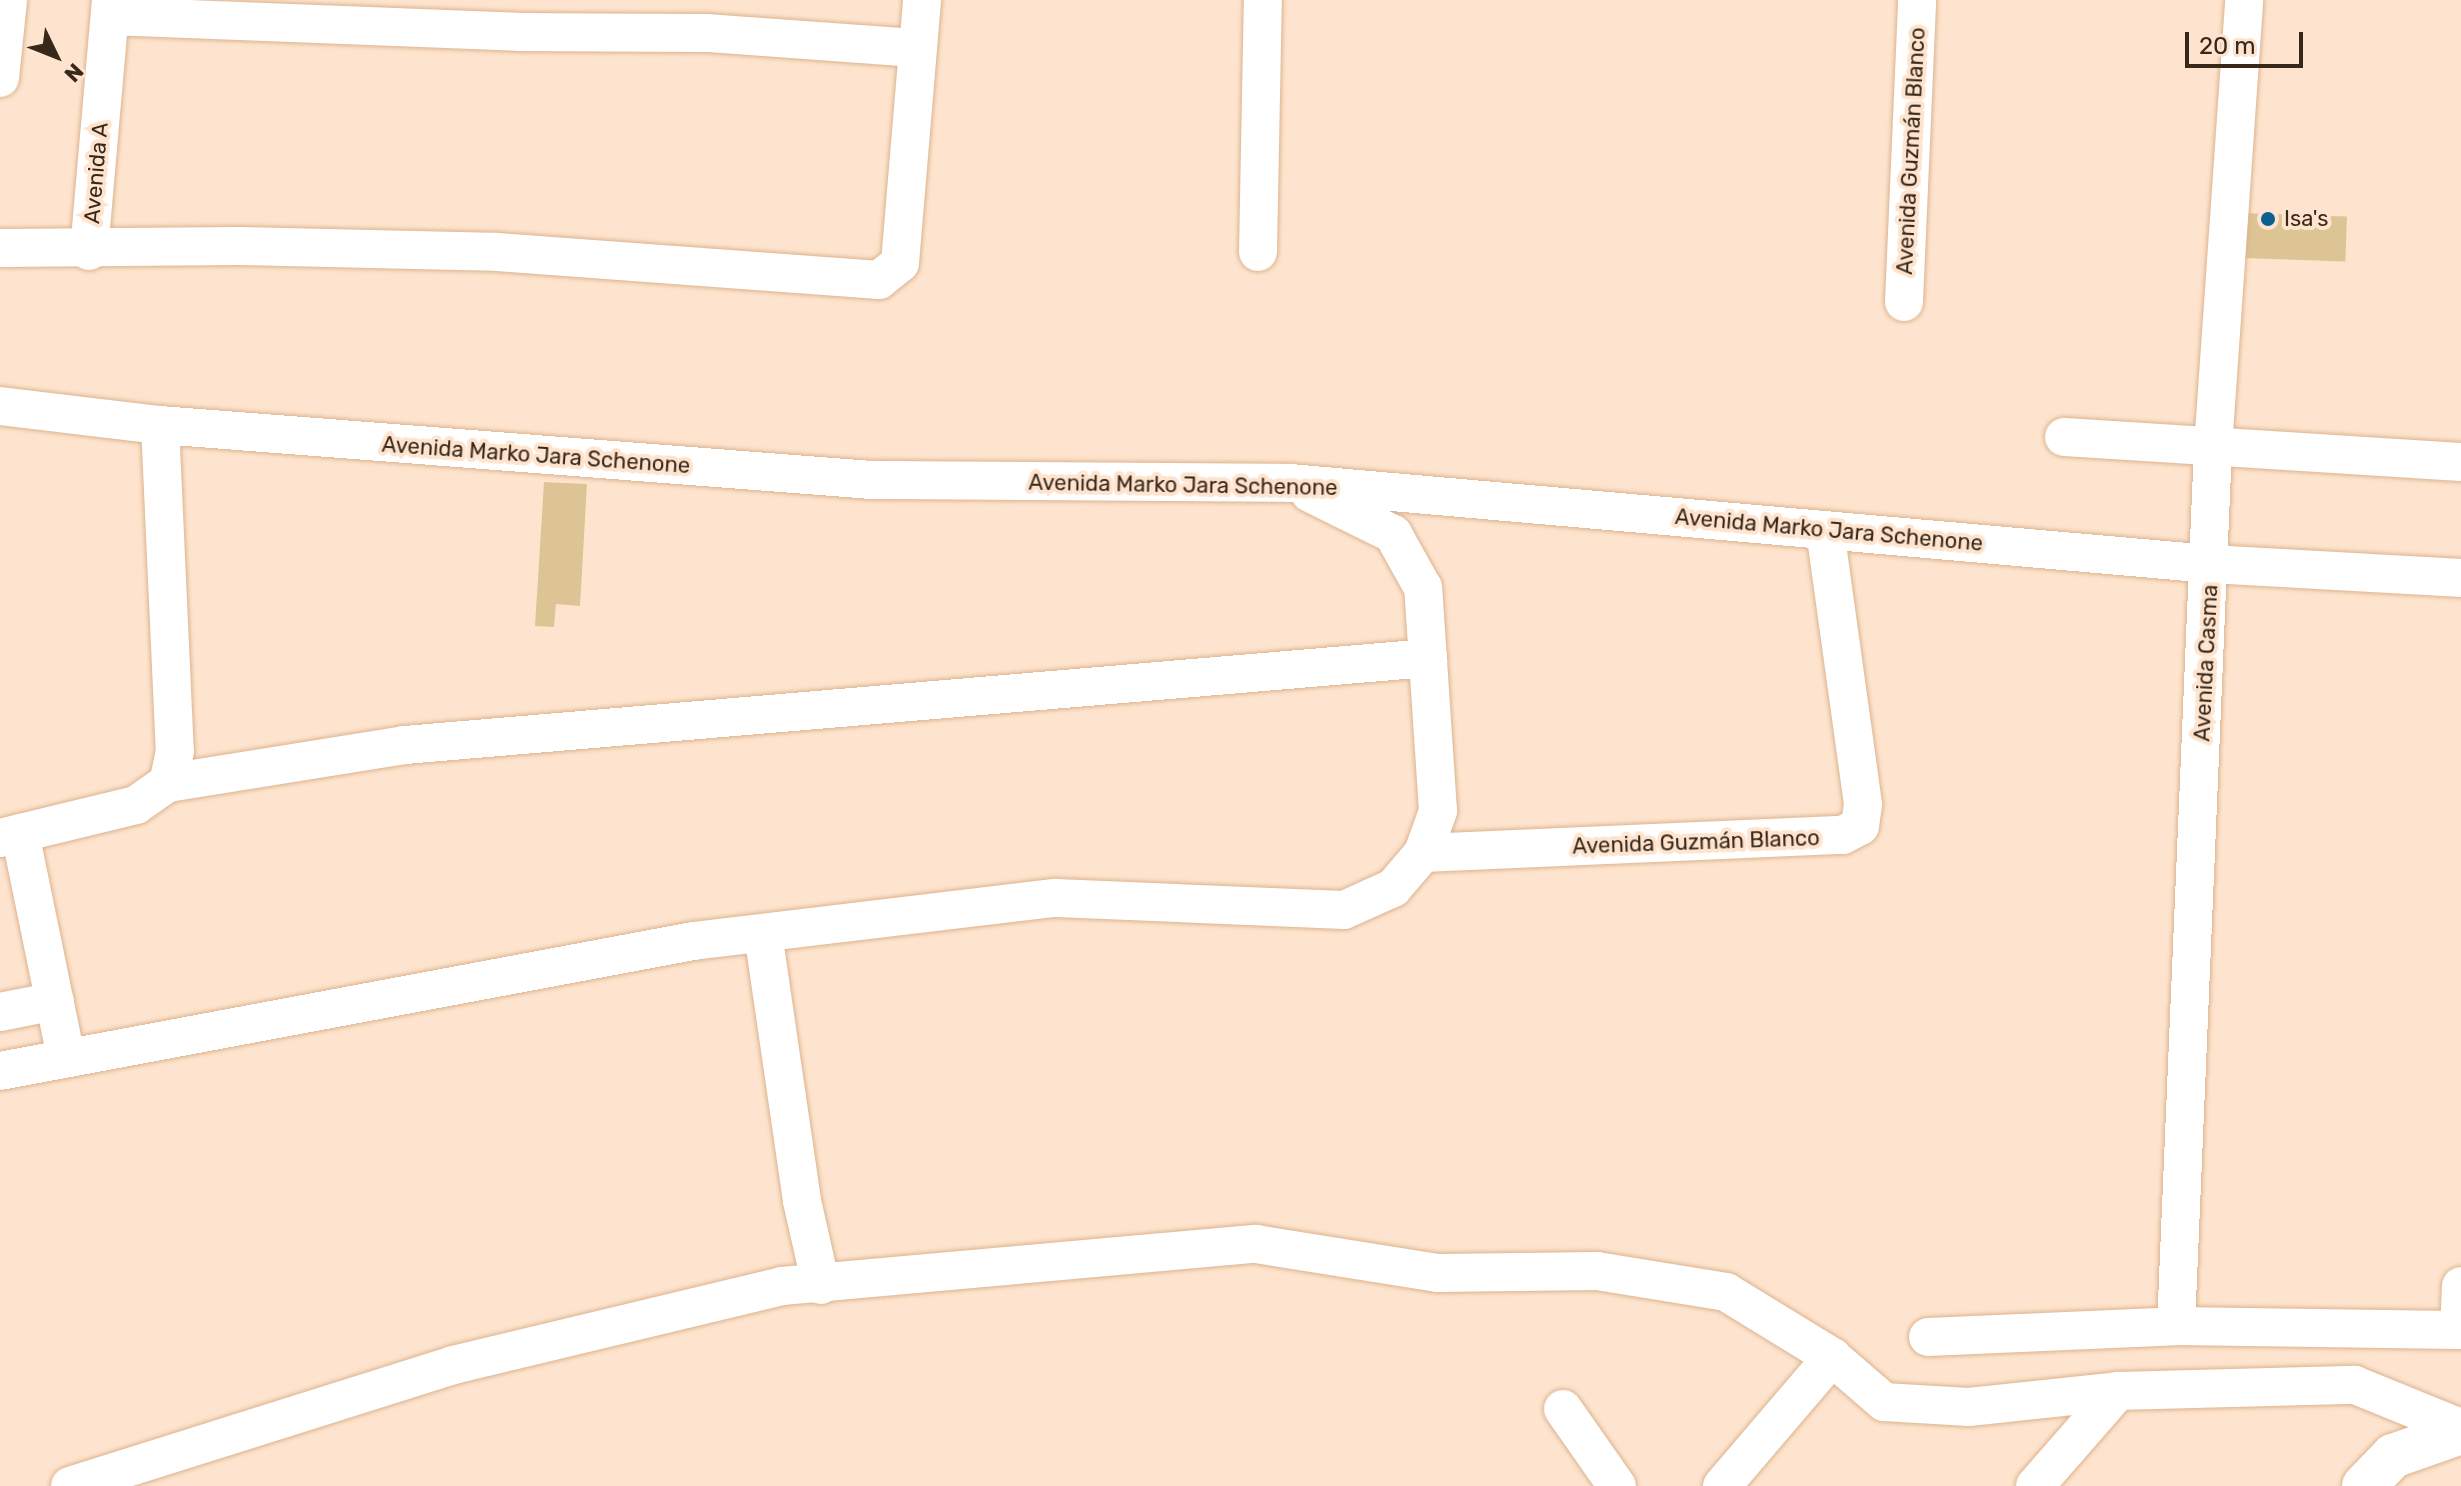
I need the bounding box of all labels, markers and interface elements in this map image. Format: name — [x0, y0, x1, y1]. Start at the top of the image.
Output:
north arrow — [16, 16, 96, 96]
scale bar — [2189, 16, 2307, 66]
street label: Avenida Guzmán Blanco — [1891, 27, 1931, 275]
text: 20 m — [2199, 32, 2256, 60]
text: N — [59, 58, 89, 88]
street label: Avenida A — [78, 121, 114, 225]
place label: Isa's — [2284, 206, 2328, 232]
marker: Isa's — [2259, 210, 2277, 228]
street label: Avenida Marko Jara Schenone — [381, 431, 691, 479]
street label: Avenida Marko Jara Schenone — [1028, 469, 1338, 501]
street label: Avenida Marko Jara Schenone — [1674, 503, 1984, 557]
street label: Avenida Casma — [2189, 584, 2223, 742]
street label: Avenida Guzmán Blanco — [1572, 824, 1820, 860]

